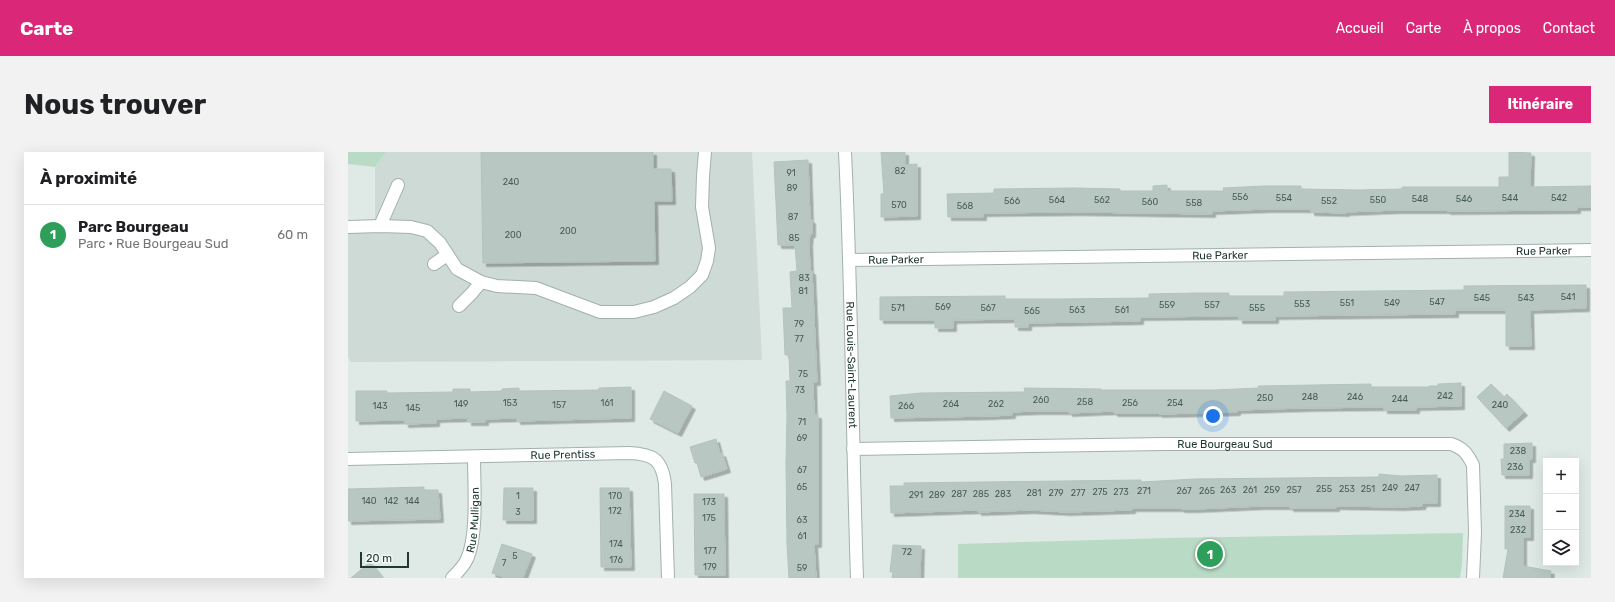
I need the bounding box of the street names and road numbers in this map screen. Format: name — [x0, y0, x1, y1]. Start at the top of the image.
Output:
street label: Rue Parker — [1516, 244, 1573, 258]
street label: Rue Parker — [1192, 249, 1249, 262]
street label: Rue Parker — [868, 253, 925, 267]
street label: Rue Louis-Saint-Laurent — [843, 301, 859, 429]
street label: Rue Bourgeau Sud — [1177, 438, 1273, 451]
street label: Rue Prentiss — [530, 448, 596, 462]
street label: Rue Mulligan — [464, 487, 482, 554]

